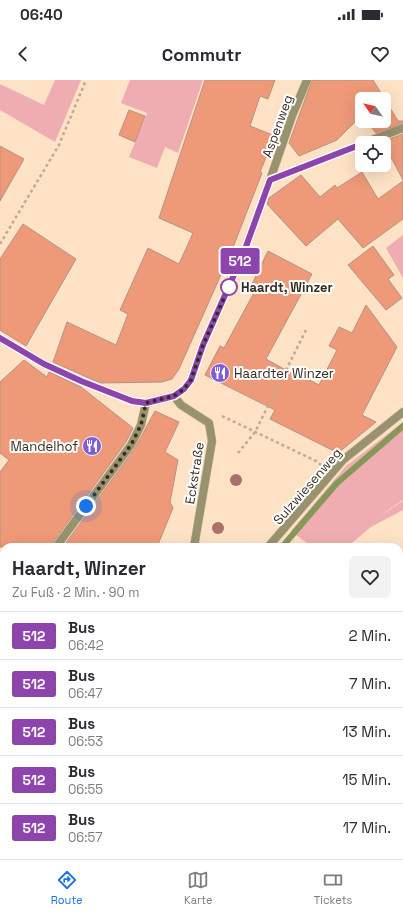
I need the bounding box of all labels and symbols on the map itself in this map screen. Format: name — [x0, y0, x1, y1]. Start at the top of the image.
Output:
north arrow — [355, 92, 391, 128]
street label: Aspenweg — [258, 93, 297, 160]
line badge: 512 — [217, 248, 263, 274]
marker: Haardt, Winzer — [220, 278, 238, 296]
place label: Haardt, Winzer — [241, 279, 333, 296]
restaurant icon: Haardter Winzer — [209, 362, 231, 384]
place label: Haardter Winzer — [234, 365, 334, 382]
restaurant icon: Mandelhof — [81, 435, 103, 457]
place label: Mandelhof — [11, 438, 78, 455]
street label: Eckstraße — [181, 441, 208, 505]
street label: Sulzwiesenweg — [269, 445, 345, 528]
your location — [76, 496, 96, 516]

